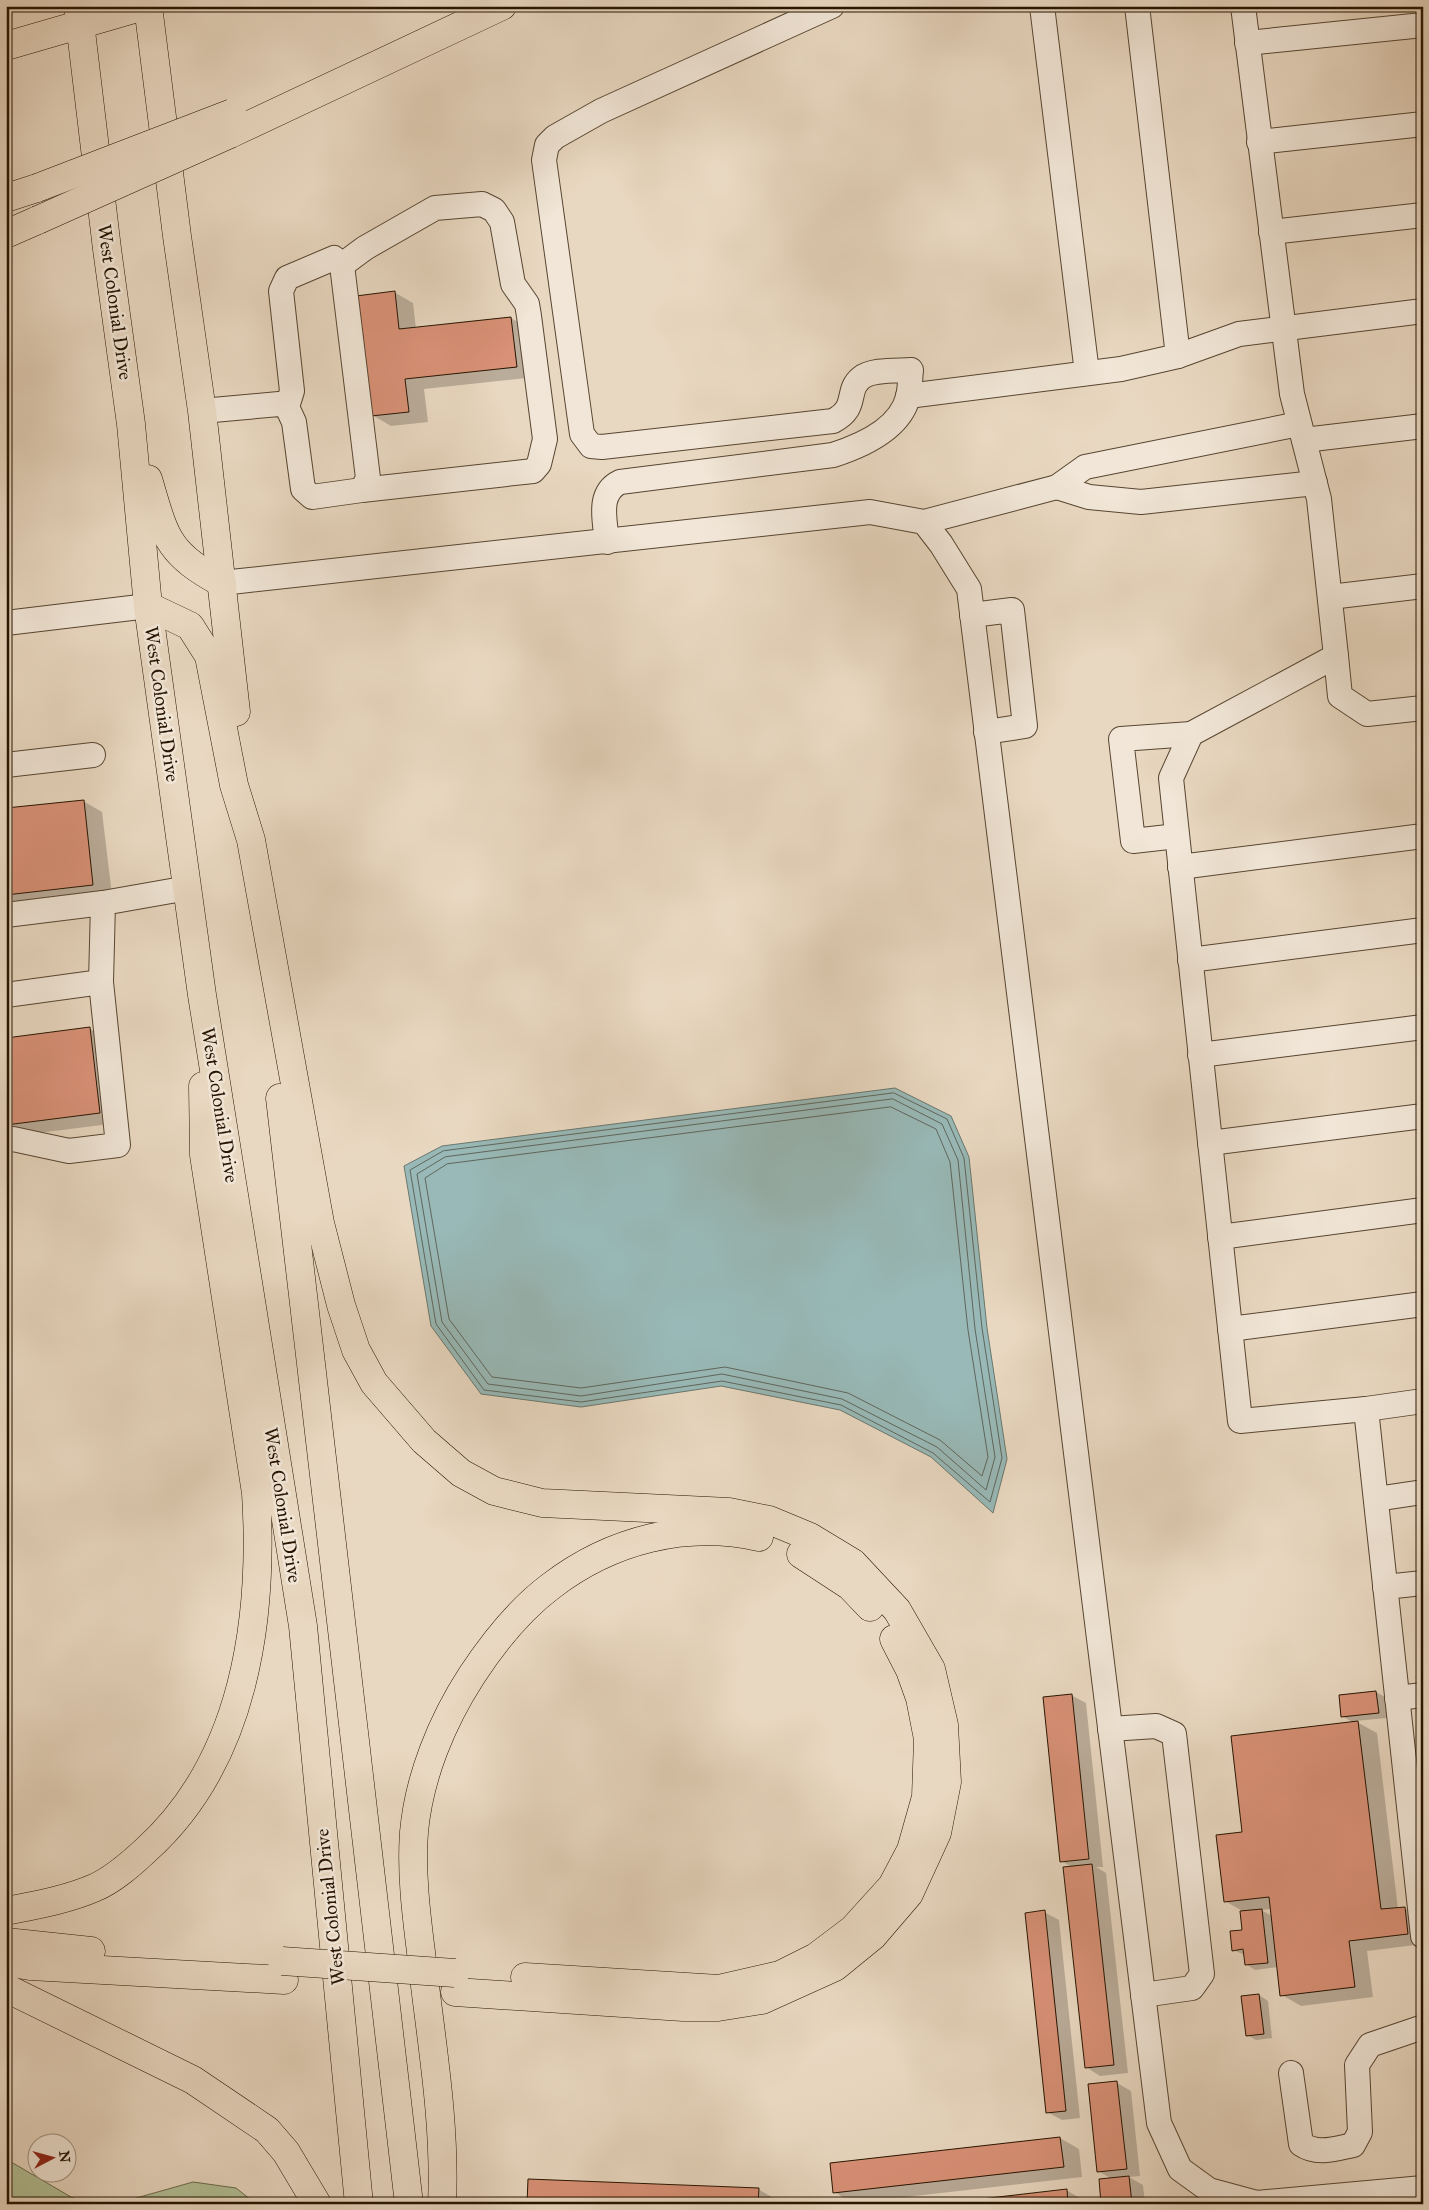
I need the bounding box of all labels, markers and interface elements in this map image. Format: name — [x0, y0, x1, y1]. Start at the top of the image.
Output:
street label: West Colonial Drive — [93, 223, 137, 381]
street label: West Colonial Drive — [140, 625, 184, 783]
street label: West Colonial Drive — [196, 1026, 244, 1184]
street label: West Colonial Drive — [259, 1426, 307, 1584]
street label: West Colonial Drive — [310, 1828, 350, 1986]
north arrow — [28, 2132, 78, 2182]
text: N — [55, 2150, 74, 2164]

